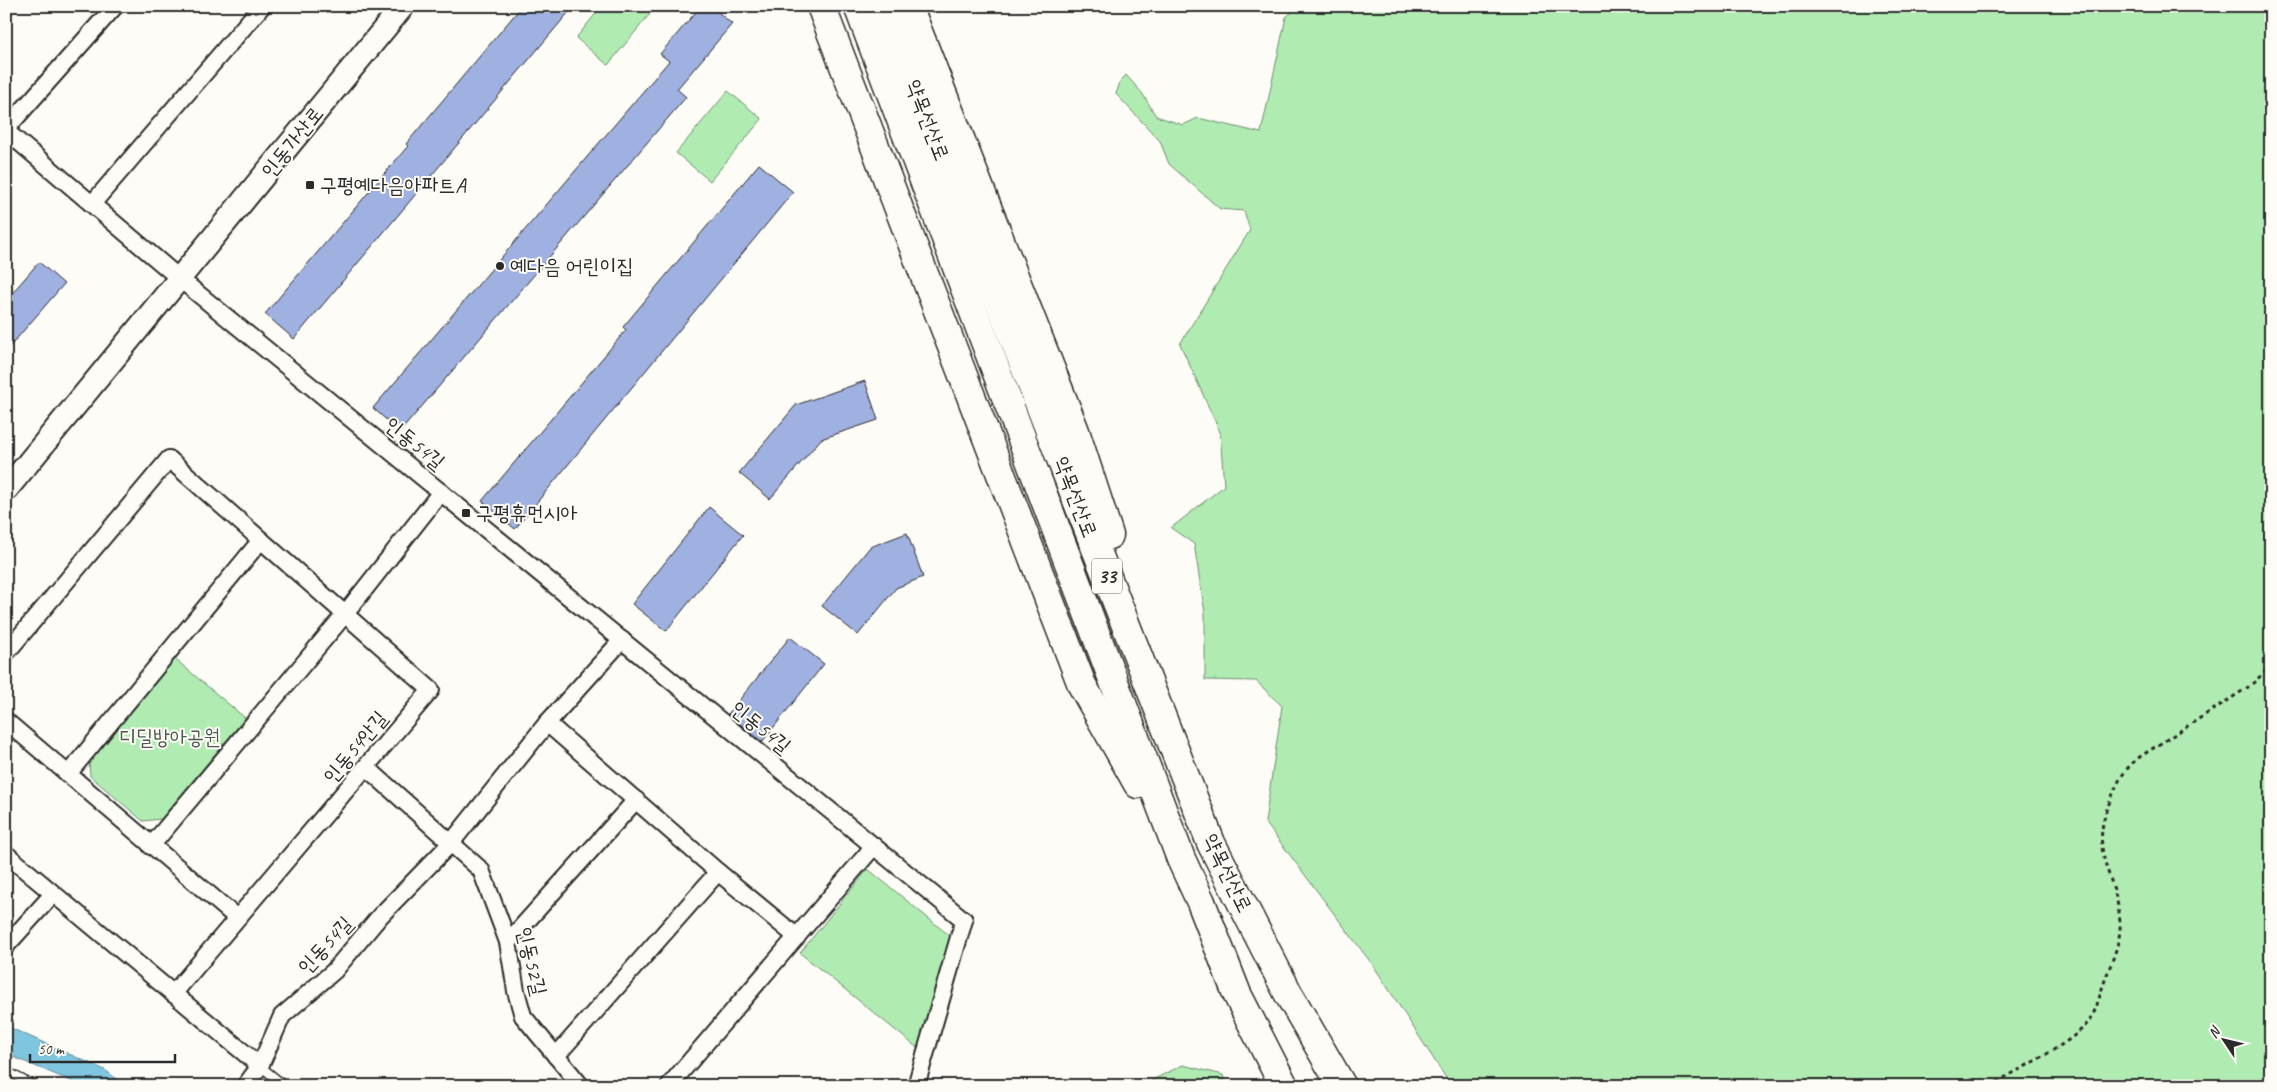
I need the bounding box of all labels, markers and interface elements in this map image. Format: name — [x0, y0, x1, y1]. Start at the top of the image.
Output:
street label: 약목선산로 — [901, 76, 955, 164]
street label: 인동가산로 — [255, 101, 329, 183]
place label: 구평예다음아파트A — [320, 172, 467, 198]
marker: 구평예다음아파트A — [304, 179, 316, 191]
place label: 예다음 어린이집 — [510, 253, 633, 279]
marker: 예다음 어린이집 — [494, 260, 506, 272]
street label: 인동54길 — [380, 411, 450, 475]
street label: 약목선산로 — [1049, 453, 1103, 541]
place label: 구평휴먼시아 — [476, 500, 577, 526]
marker: 구평휴먼시아 — [460, 507, 472, 519]
road number: 33 — [1092, 558, 1122, 594]
street label: 인동54길 — [726, 695, 796, 759]
street label: 인동54안길 — [317, 705, 393, 788]
park label: 디딜방아공원 — [119, 724, 221, 750]
street label: 약목선산로 — [1198, 829, 1258, 917]
street label: 인동54길 — [292, 911, 358, 979]
street label: 인동52길 — [512, 924, 553, 998]
north arrow — [2200, 1014, 2250, 1064]
text: N — [2204, 1022, 2225, 1041]
scale bar — [30, 1032, 175, 1064]
text: 50 m — [38, 1040, 65, 1059]

